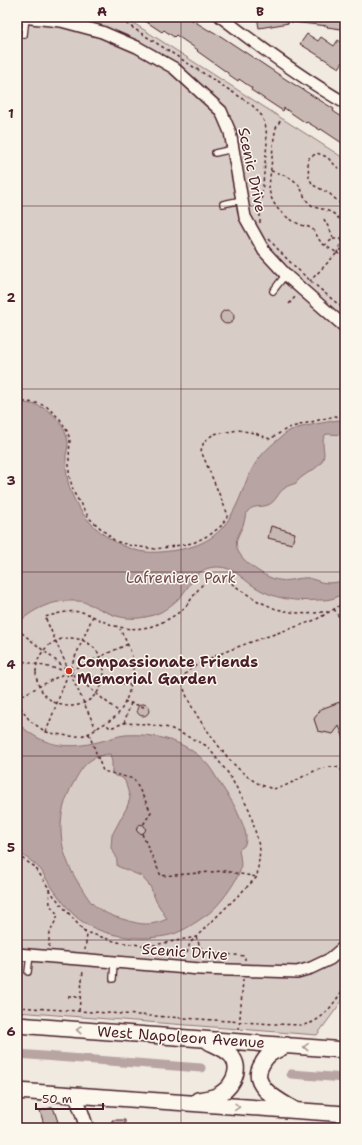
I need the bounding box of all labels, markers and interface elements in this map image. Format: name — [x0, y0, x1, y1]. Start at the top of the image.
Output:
text: A — [97, 3, 107, 20]
text: B — [256, 3, 264, 20]
text: 1 — [8, 105, 14, 122]
street label: Scenic Drive — [233, 126, 271, 214]
text: 2 — [6, 289, 16, 306]
text: 3 — [6, 472, 16, 489]
park label: Lafreniere Park — [126, 568, 236, 588]
place label: Compassionate Friends Memorial Garden — [77, 652, 258, 689]
text: 4 — [6, 656, 16, 673]
marker: Compassionate Friends Memorial Garden — [64, 666, 74, 676]
text: 5 — [7, 839, 15, 856]
street label: Scenic Drive — [141, 939, 229, 965]
street label: West Napoleon Avenue — [97, 1021, 265, 1053]
text: 6 — [6, 1023, 16, 1040]
one-way arrow — [76, 1025, 82, 1034]
one-way arrow — [303, 1042, 309, 1051]
scale bar — [36, 1085, 103, 1111]
text: 50 m — [42, 1091, 72, 1107]
one-way arrow — [234, 1103, 240, 1112]

